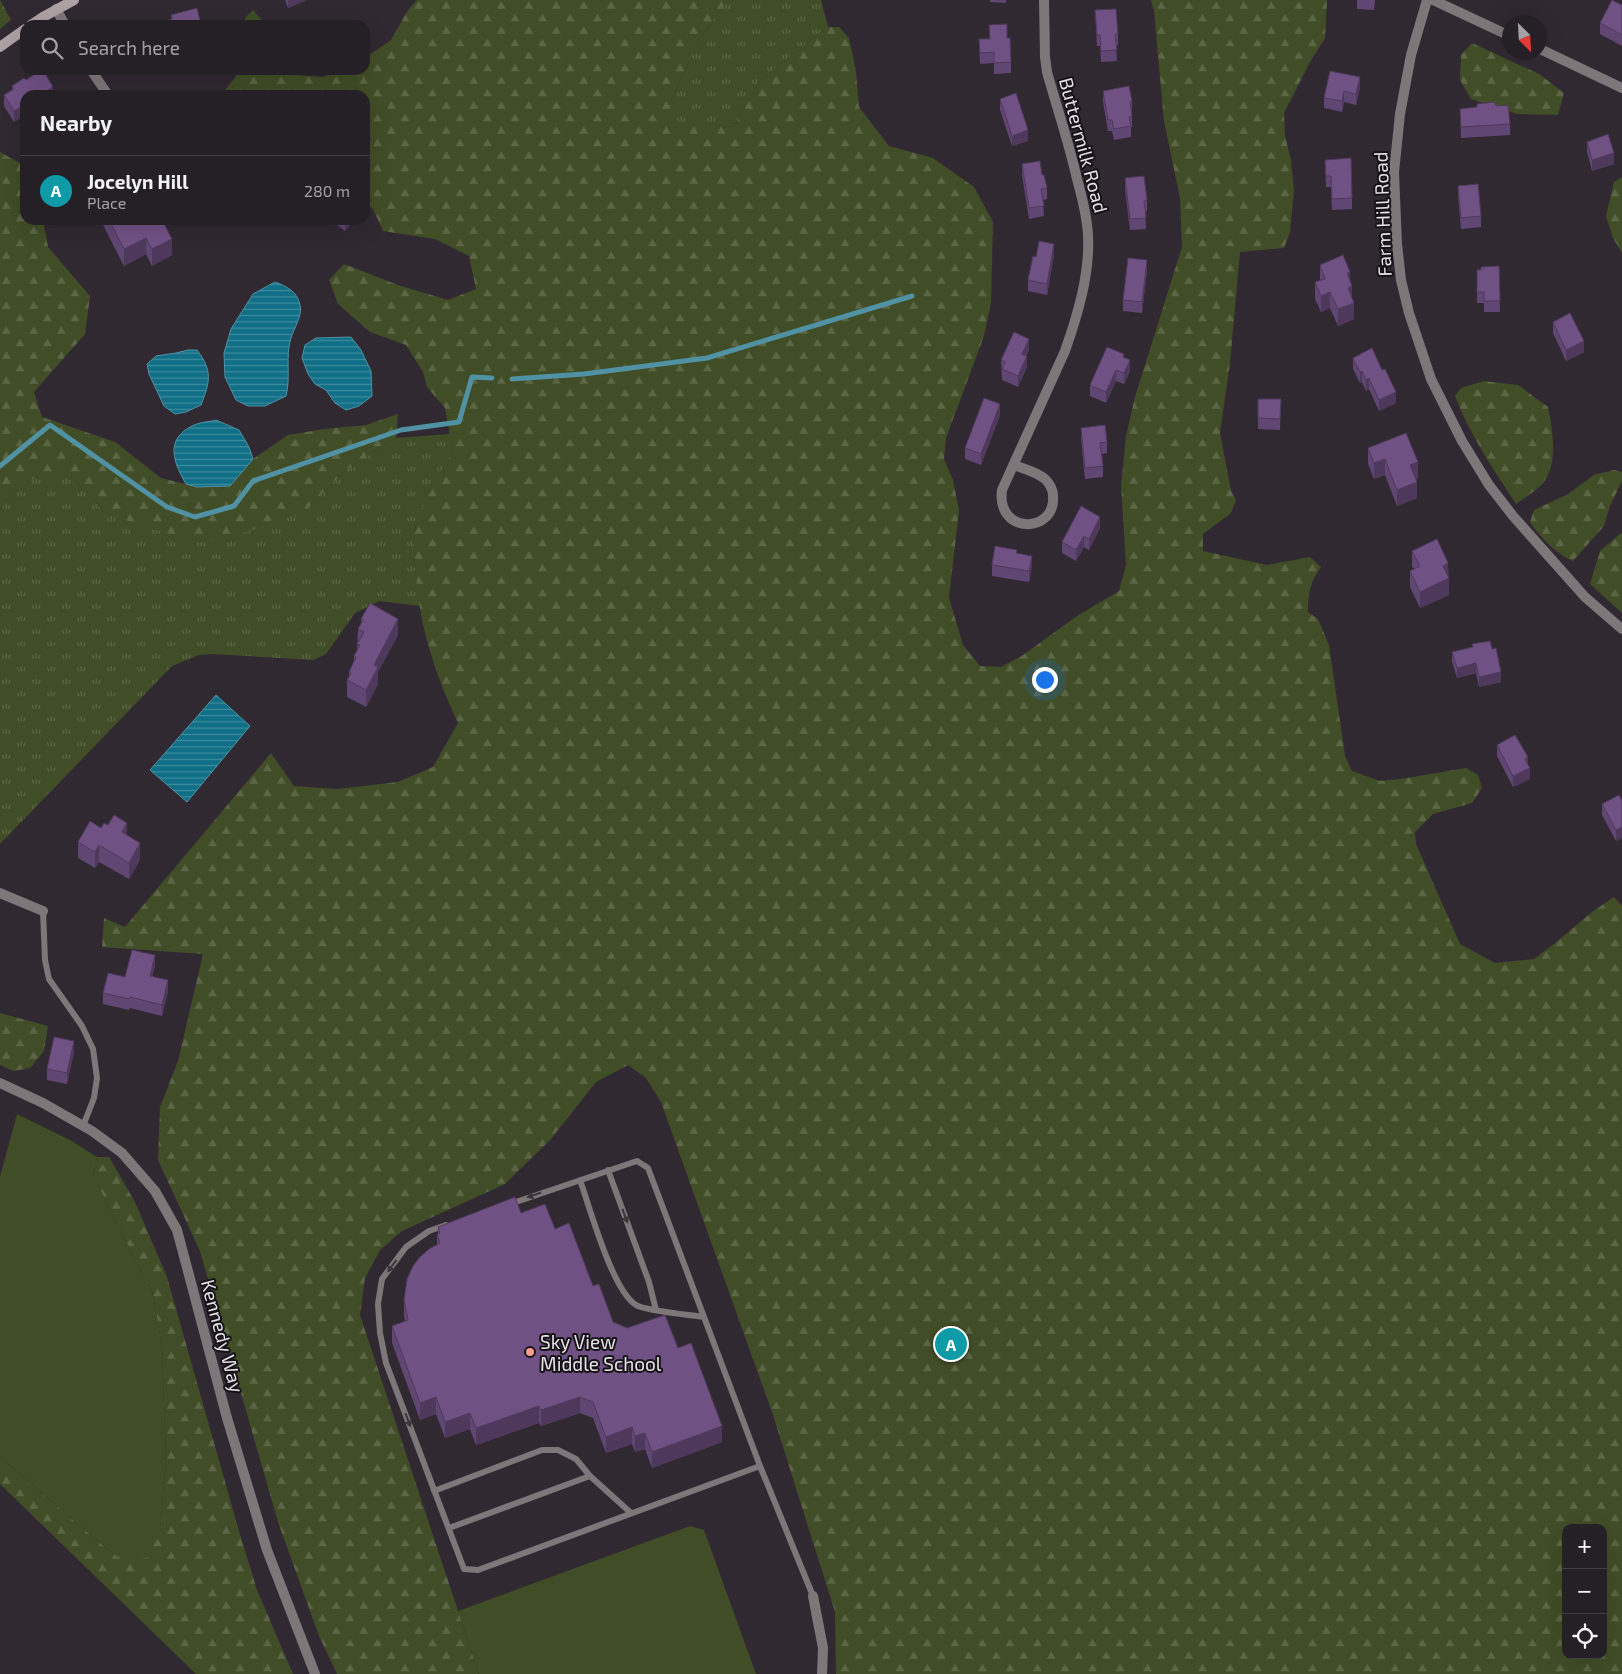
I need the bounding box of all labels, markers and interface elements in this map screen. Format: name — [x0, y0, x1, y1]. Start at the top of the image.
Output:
north arrow — [1502, 15, 1547, 60]
search box — [20, 20, 370, 75]
icon: search — [38, 34, 66, 62]
text: Search here — [78, 36, 180, 59]
street label: Buttermilk Road — [1055, 75, 1113, 215]
text: Nearby — [40, 110, 112, 135]
street label: Farm Hill Road — [1368, 151, 1396, 277]
text: Jocelyn Hill — [87, 170, 188, 193]
text: A — [51, 181, 61, 200]
text: 280 m — [304, 181, 350, 200]
text: Place — [87, 193, 126, 212]
your location — [1032, 667, 1058, 693]
one-way arrow — [526, 1191, 541, 1199]
one-way arrow — [621, 1209, 629, 1224]
one-way arrow — [387, 1259, 397, 1272]
street label: Kennedy Way — [197, 1277, 249, 1395]
pin: A — [935, 1325, 967, 1363]
place label: Sky View Middle School — [540, 1330, 662, 1375]
marker: Sky View Middle School — [524, 1346, 536, 1358]
one-way arrow — [404, 1413, 412, 1427]
map controls — [1562, 1524, 1607, 1659]
button: + — [1562, 1524, 1607, 1569]
button: − — [1562, 1569, 1607, 1614]
button: locate — [1562, 1614, 1607, 1659]

